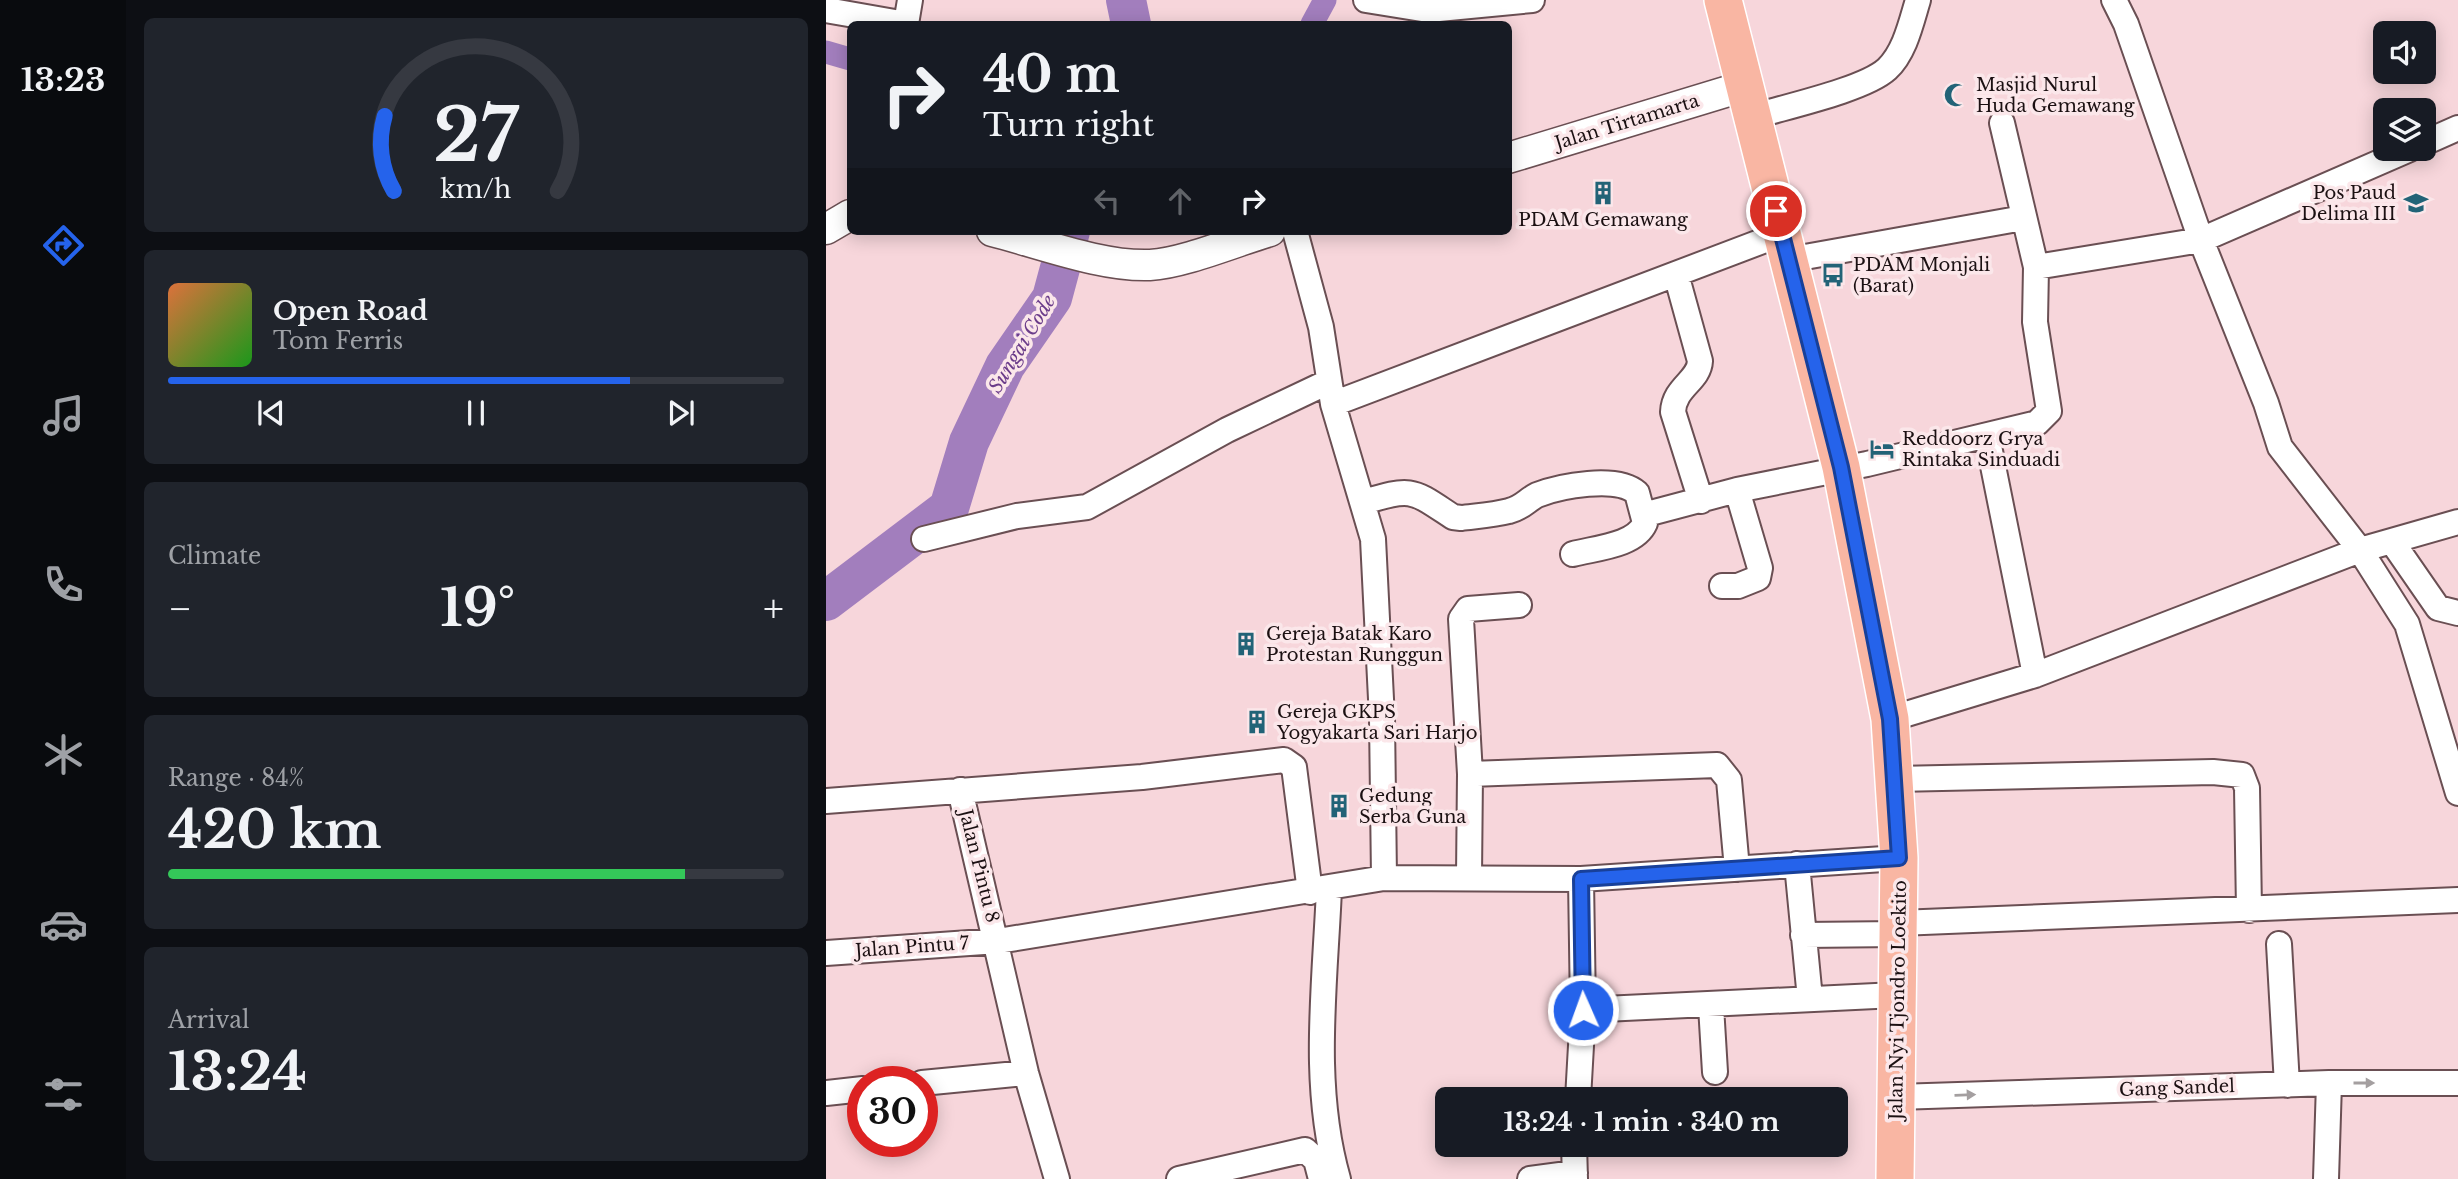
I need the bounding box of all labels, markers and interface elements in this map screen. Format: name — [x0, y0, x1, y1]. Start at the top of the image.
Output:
map controls — [2373, 21, 2436, 161]
button: sound — [2373, 21, 2436, 84]
text: 40 m — [983, 44, 1120, 105]
icon: right — [868, 49, 959, 140]
text: 13:23 — [21, 60, 105, 100]
place label: Masjid Nurul Huda Gemawang — [1976, 74, 2135, 117]
mosque icon: Masjid Nurul Huda Gemawang — [1942, 81, 1970, 109]
text: 27 — [434, 90, 520, 181]
street label: Jalan Tirtamarta — [1550, 90, 1702, 155]
button: layers — [2373, 98, 2436, 161]
text: Turn right — [983, 105, 1154, 145]
text: km/h — [441, 174, 511, 205]
building icon: PDAM Gemawang — [1589, 179, 1617, 207]
pin — [1746, 181, 1806, 241]
icon: left — [1088, 182, 1126, 220]
icon: ahead — [1161, 182, 1199, 220]
icon: right — [1234, 182, 1272, 220]
place label: Pos Paud Delima III — [2301, 182, 2396, 225]
school or university icon: Pos Paud Delima III — [2402, 189, 2430, 217]
icon: arrive — [1757, 192, 1795, 230]
place label: PDAM Gemawang — [1518, 209, 1688, 231]
icon: directions — [39, 221, 88, 270]
place label: PDAM Monjali (Barat) — [1853, 254, 1990, 297]
bus stop icon: PDAM Monjali (Barat) — [1819, 261, 1847, 289]
water label: Sungai Code — [984, 290, 1061, 397]
text: Open Road — [273, 295, 428, 327]
text: Tom Ferris — [273, 327, 403, 355]
icon: music — [39, 391, 88, 440]
icon: previous — [252, 394, 290, 432]
icon: pause — [457, 394, 495, 432]
icon: next — [662, 394, 700, 432]
place label: Reddoorz Grya Rintaka Sinduadi — [1902, 428, 2060, 471]
hotel icon: Reddoorz Grya Rintaka Sinduadi — [1868, 435, 1896, 463]
text: Climate — [168, 542, 261, 570]
icon: phone — [39, 560, 88, 609]
text: 19° — [440, 576, 515, 640]
text: − — [168, 585, 192, 632]
text: + — [763, 585, 784, 632]
place label: Gereja Batak Karo Protestan Runggun — [1266, 623, 1443, 666]
building icon: Gereja Batak Karo Protestan Runggun — [1232, 630, 1260, 658]
place label: Gereja GKPS Yogyakarta Sari Harjo — [1276, 701, 1478, 744]
building icon: Gereja GKPS Yogyakarta Sari Harjo — [1243, 708, 1271, 736]
icon: climate — [39, 730, 88, 779]
text: Range · 84% — [168, 764, 304, 792]
place label: Gedung Serba Guna — [1359, 785, 1466, 828]
building icon: Gedung Serba Guna — [1325, 792, 1353, 820]
text: 420 km — [168, 798, 382, 862]
street label: Jalan Pintu 8 — [954, 805, 1004, 925]
street label: Jalan Nyi Tjondro Loekito — [1885, 880, 1911, 1122]
icon: car — [39, 900, 88, 949]
street label: Jalan Pintu 7 — [852, 932, 970, 962]
position arrow — [1546, 973, 1620, 1047]
text: Arrival — [168, 1006, 249, 1034]
text: 13:24 — [168, 1040, 307, 1104]
speed limit sign: 30 — [847, 1066, 938, 1157]
icon: filters — [39, 1070, 88, 1119]
street label: Gang Sandel — [2119, 1075, 2236, 1101]
one-way arrow — [2353, 1077, 2375, 1089]
one-way arrow — [1954, 1089, 1976, 1101]
text: 13:24 · 1 min · 340 m — [1503, 1106, 1780, 1138]

